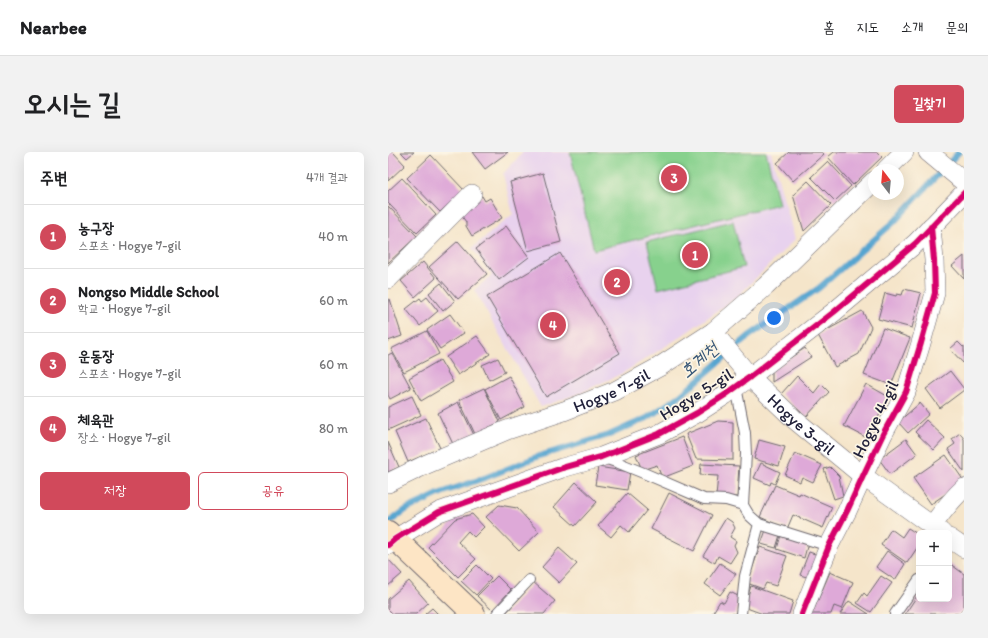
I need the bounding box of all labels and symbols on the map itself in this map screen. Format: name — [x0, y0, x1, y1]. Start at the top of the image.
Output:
pin: 3 — [661, 163, 687, 193]
north arrow — [868, 164, 904, 200]
pin: 1 — [682, 240, 708, 270]
pin: 2 — [604, 267, 630, 297]
your location — [764, 308, 784, 328]
pin: 4 — [540, 310, 566, 340]
water label: 호계천 — [675, 336, 724, 383]
street label: Hogye 7-gil — [570, 364, 653, 416]
street label: Hogye 5-gil — [656, 364, 737, 424]
street label: Hogye 4-gil — [848, 377, 902, 461]
street label: Hogye 3-gil — [763, 389, 839, 459]

